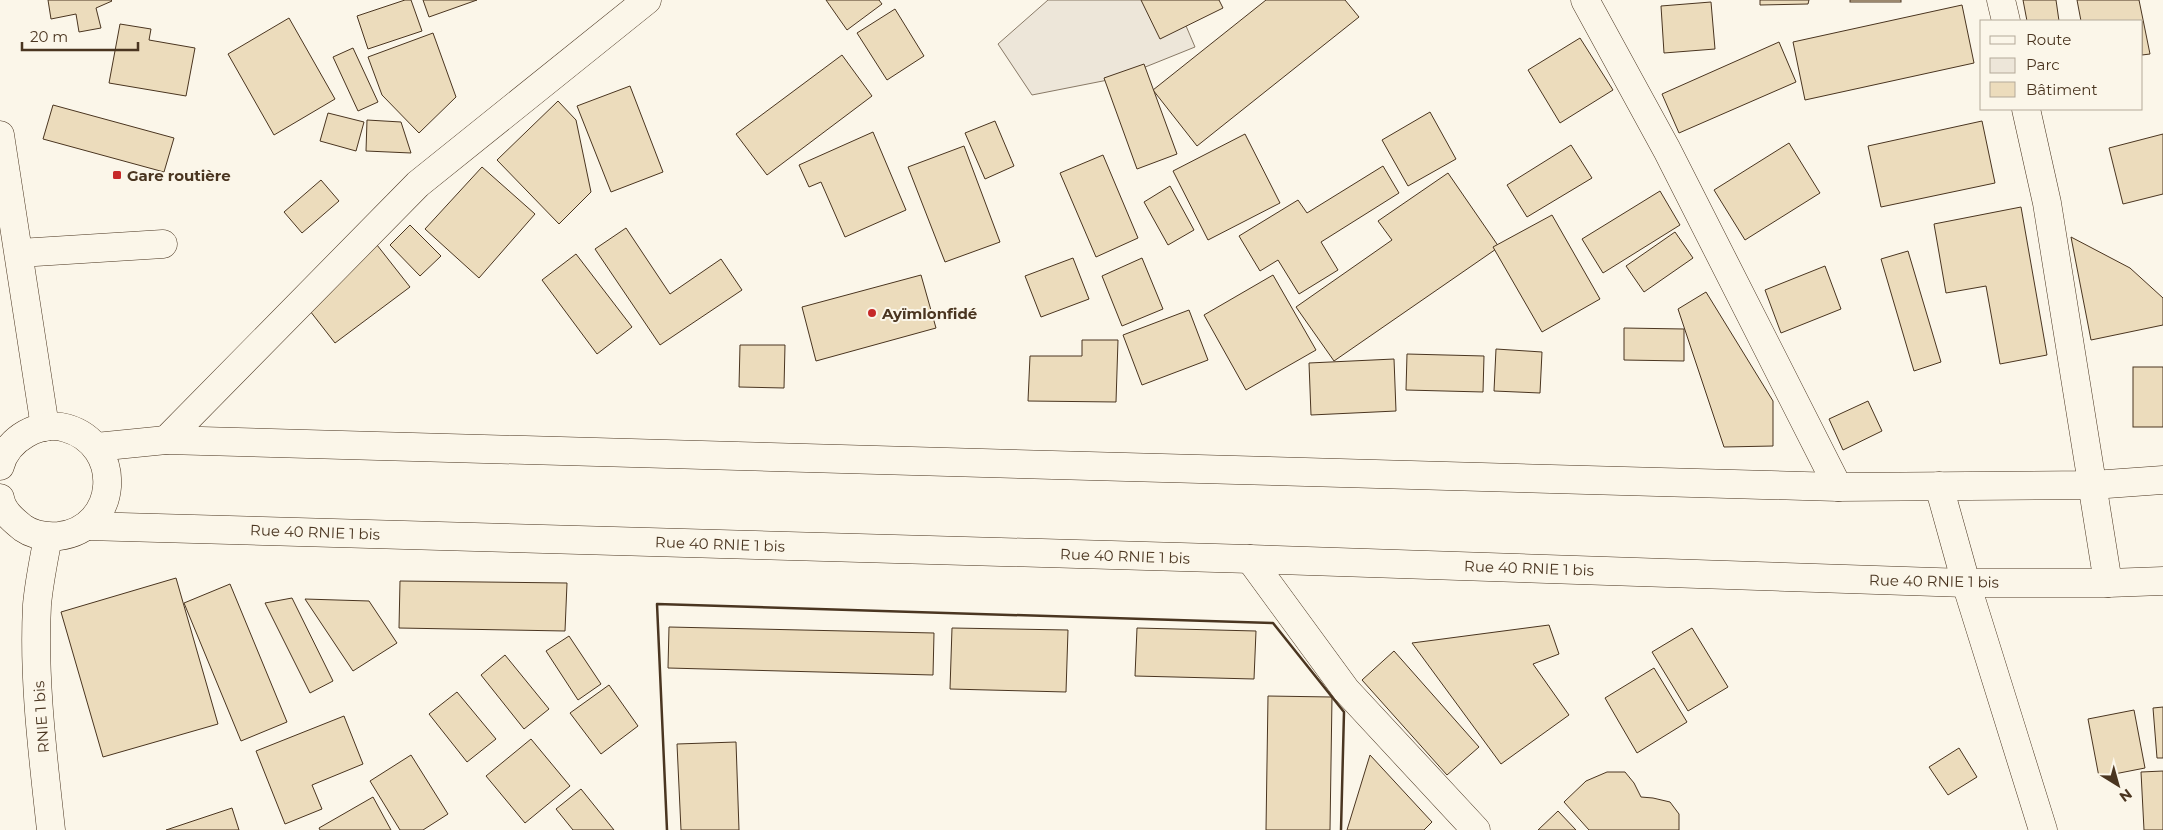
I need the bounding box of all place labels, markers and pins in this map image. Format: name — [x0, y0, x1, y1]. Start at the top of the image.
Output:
place label: Gare routière — [127, 166, 231, 185]
marker: Gare routière — [111, 169, 123, 181]
place label: Ayïmlonfidé — [881, 304, 977, 323]
marker: Ayïmlonfidé — [866, 307, 878, 319]

